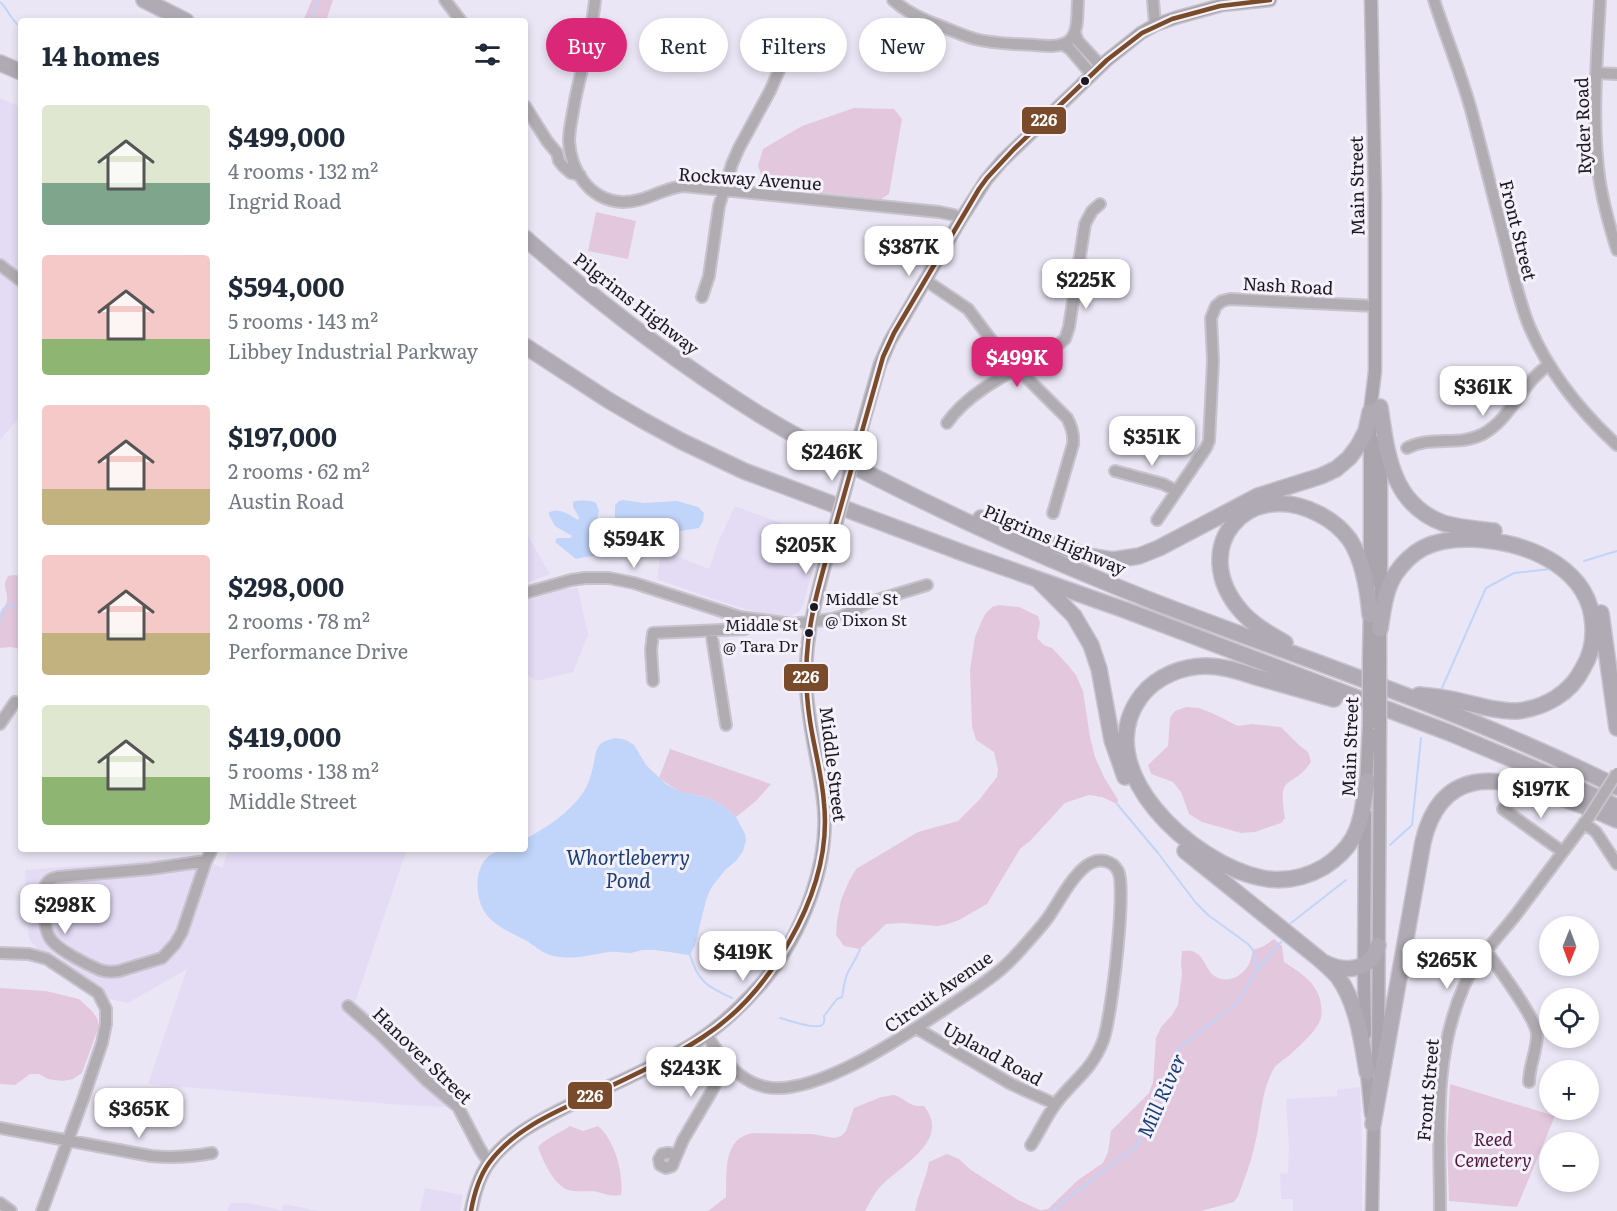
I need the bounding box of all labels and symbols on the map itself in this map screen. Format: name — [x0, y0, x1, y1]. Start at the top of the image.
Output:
unlabelled marker — [1079, 75, 1091, 87]
street label: Ryder Road — [1567, 77, 1597, 175]
line badge: 226 — [1021, 106, 1067, 135]
text: 226 — [1031, 107, 1057, 131]
street label: Main Street — [1342, 135, 1370, 236]
street label: Rockway Avenue — [677, 160, 823, 196]
street label: Front Street — [1493, 177, 1545, 284]
pin: $387K — [867, 226, 951, 277]
street label: Pilgrims Highway — [568, 245, 706, 361]
pin: $225K — [1044, 259, 1128, 310]
street label: Nash Road — [1242, 269, 1334, 301]
pin: $499K — [975, 337, 1059, 388]
pin: $361K — [1441, 366, 1525, 417]
pin: $351K — [1110, 416, 1194, 467]
pin: $246K — [790, 431, 874, 482]
street label: Pilgrims Highway — [979, 497, 1131, 582]
pin: $594K — [592, 518, 676, 569]
pin: $205K — [764, 524, 848, 575]
place label: Middle St @ Dixon St — [825, 586, 908, 631]
marker: Middle St @ Dixon St — [808, 601, 820, 613]
place label: Middle St @ Tara Dr — [723, 612, 799, 657]
marker: Middle St @ Tara Dr — [803, 627, 815, 639]
line badge: 226 — [783, 663, 829, 692]
text: 226 — [793, 664, 819, 688]
street label: Main Street — [1334, 696, 1364, 798]
street label: Middle Street — [814, 705, 855, 824]
pin: $197K — [1499, 768, 1583, 819]
water label: Whortleberry Pond — [566, 841, 690, 894]
pin: $298K — [23, 884, 107, 935]
north arrow — [1539, 916, 1599, 976]
pin: $419K — [701, 931, 785, 982]
pin: $265K — [1405, 939, 1489, 990]
street label: Circuit Avenue — [878, 944, 998, 1038]
street label: Hanover Street — [367, 1000, 480, 1110]
street label: Upland Road — [938, 1014, 1048, 1092]
street label: Front Street — [1409, 1037, 1445, 1143]
pin: $243K — [649, 1047, 733, 1098]
water label: Mill River — [1128, 1048, 1192, 1142]
line badge: 226 — [567, 1081, 613, 1110]
text: 226 — [577, 1083, 603, 1107]
pin: $365K — [97, 1088, 181, 1139]
park label: Reed Cemetery — [1454, 1125, 1532, 1173]

